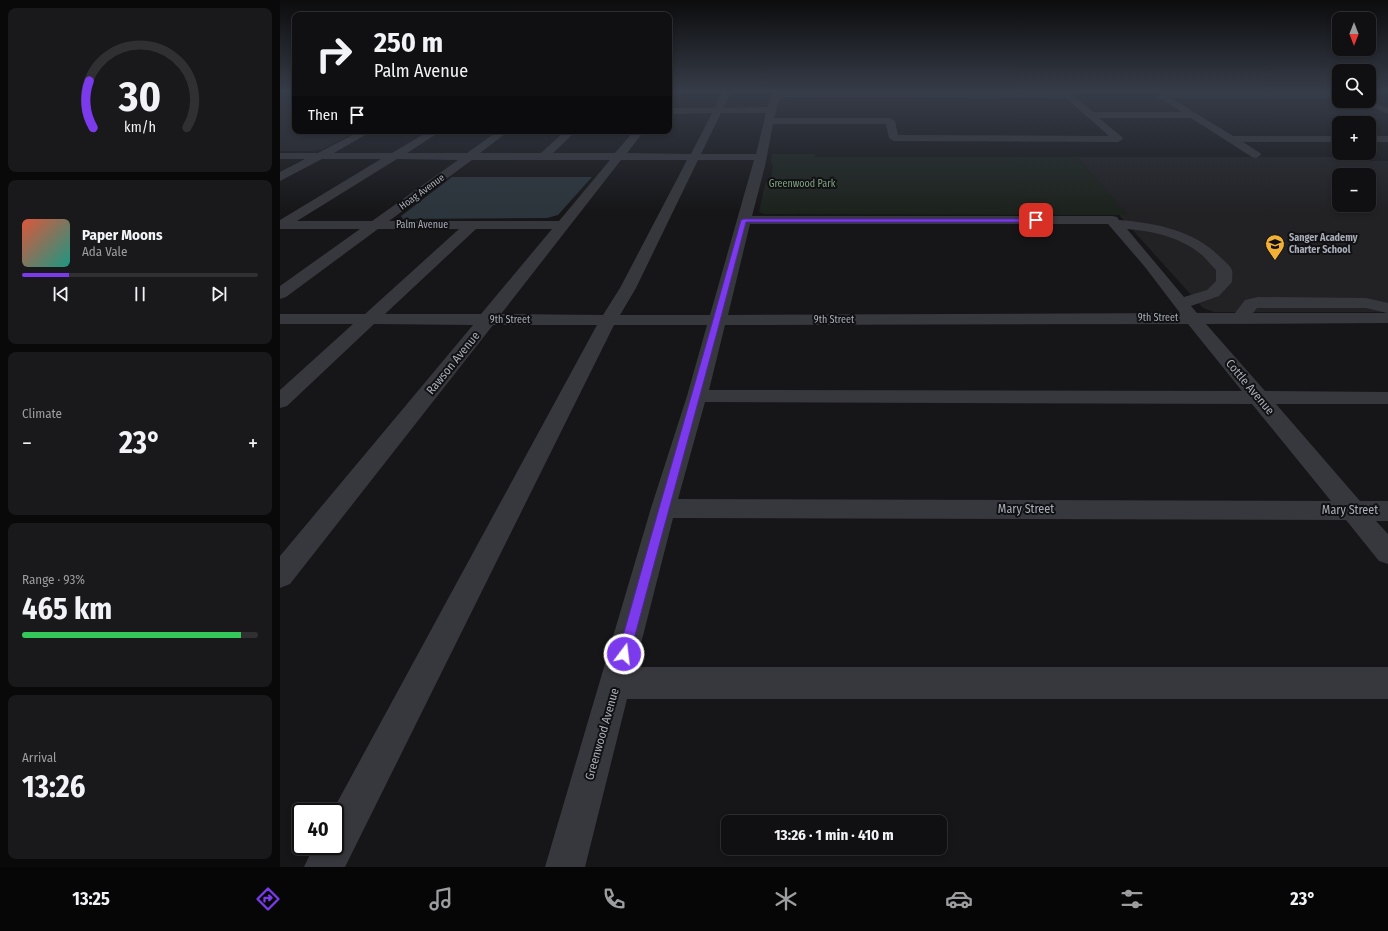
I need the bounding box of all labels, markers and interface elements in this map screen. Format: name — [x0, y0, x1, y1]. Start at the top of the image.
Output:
north arrow — [1332, 12, 1376, 56]
map controls — [1332, 12, 1376, 212]
text: 250 m — [374, 26, 443, 59]
icon: right — [308, 28, 360, 80]
text: Palm Avenue — [374, 60, 468, 82]
button: search — [1332, 64, 1376, 108]
text: 30 — [118, 72, 161, 122]
icon: arrive — [346, 104, 368, 126]
text: Then — [308, 106, 338, 124]
button: + — [1332, 116, 1376, 160]
text: km/h — [124, 118, 156, 135]
button: − — [1332, 168, 1376, 212]
street label: Hoag Avenue — [397, 171, 447, 212]
park label: Greenwood Park — [769, 178, 836, 190]
pin — [1019, 203, 1053, 237]
icon: arrive — [1025, 209, 1047, 231]
street label: Palm Avenue — [396, 219, 448, 231]
text: Paper Moons — [82, 226, 163, 244]
place label: Sanger Academy Charter School — [1289, 232, 1358, 256]
school or university icon: Sanger Academy Charter School — [1264, 233, 1286, 261]
text: Ada Vale — [82, 244, 127, 259]
icon: previous — [50, 283, 72, 305]
icon: pause — [129, 283, 151, 305]
icon: next — [208, 283, 230, 305]
street label: 9th Street — [1138, 312, 1179, 324]
street label: 9th Street — [490, 314, 531, 326]
street label: 9th Street — [814, 314, 855, 326]
street label: Rawson Avenue — [423, 329, 483, 397]
street label: Cottle Avenue — [1223, 357, 1277, 418]
text: Climate — [22, 406, 62, 421]
text: 23° — [119, 425, 161, 461]
text: − — [22, 430, 32, 457]
text: + — [248, 430, 258, 457]
street label: Mary Street — [998, 502, 1054, 516]
street label: Mary Street — [1322, 503, 1378, 517]
text: Range · 93% — [22, 572, 85, 587]
text: 465 km — [22, 591, 112, 627]
position arrow — [603, 633, 645, 675]
street label: Greenwood Avenue — [582, 686, 622, 781]
text: Arrival — [22, 750, 56, 765]
text: 13:26 — [22, 769, 85, 805]
speed limit sign: 40 — [292, 803, 344, 855]
text: 13:26 · 1 min · 410 m — [774, 826, 894, 844]
icon: directions — [254, 885, 282, 913]
icon: music — [427, 885, 455, 913]
icon: phone — [600, 885, 628, 913]
icon: climate — [772, 885, 800, 913]
icon: car — [945, 885, 973, 913]
icon: filters — [1118, 885, 1146, 913]
text: 13:25 — [72, 888, 110, 910]
text: 23° — [1290, 888, 1316, 910]

